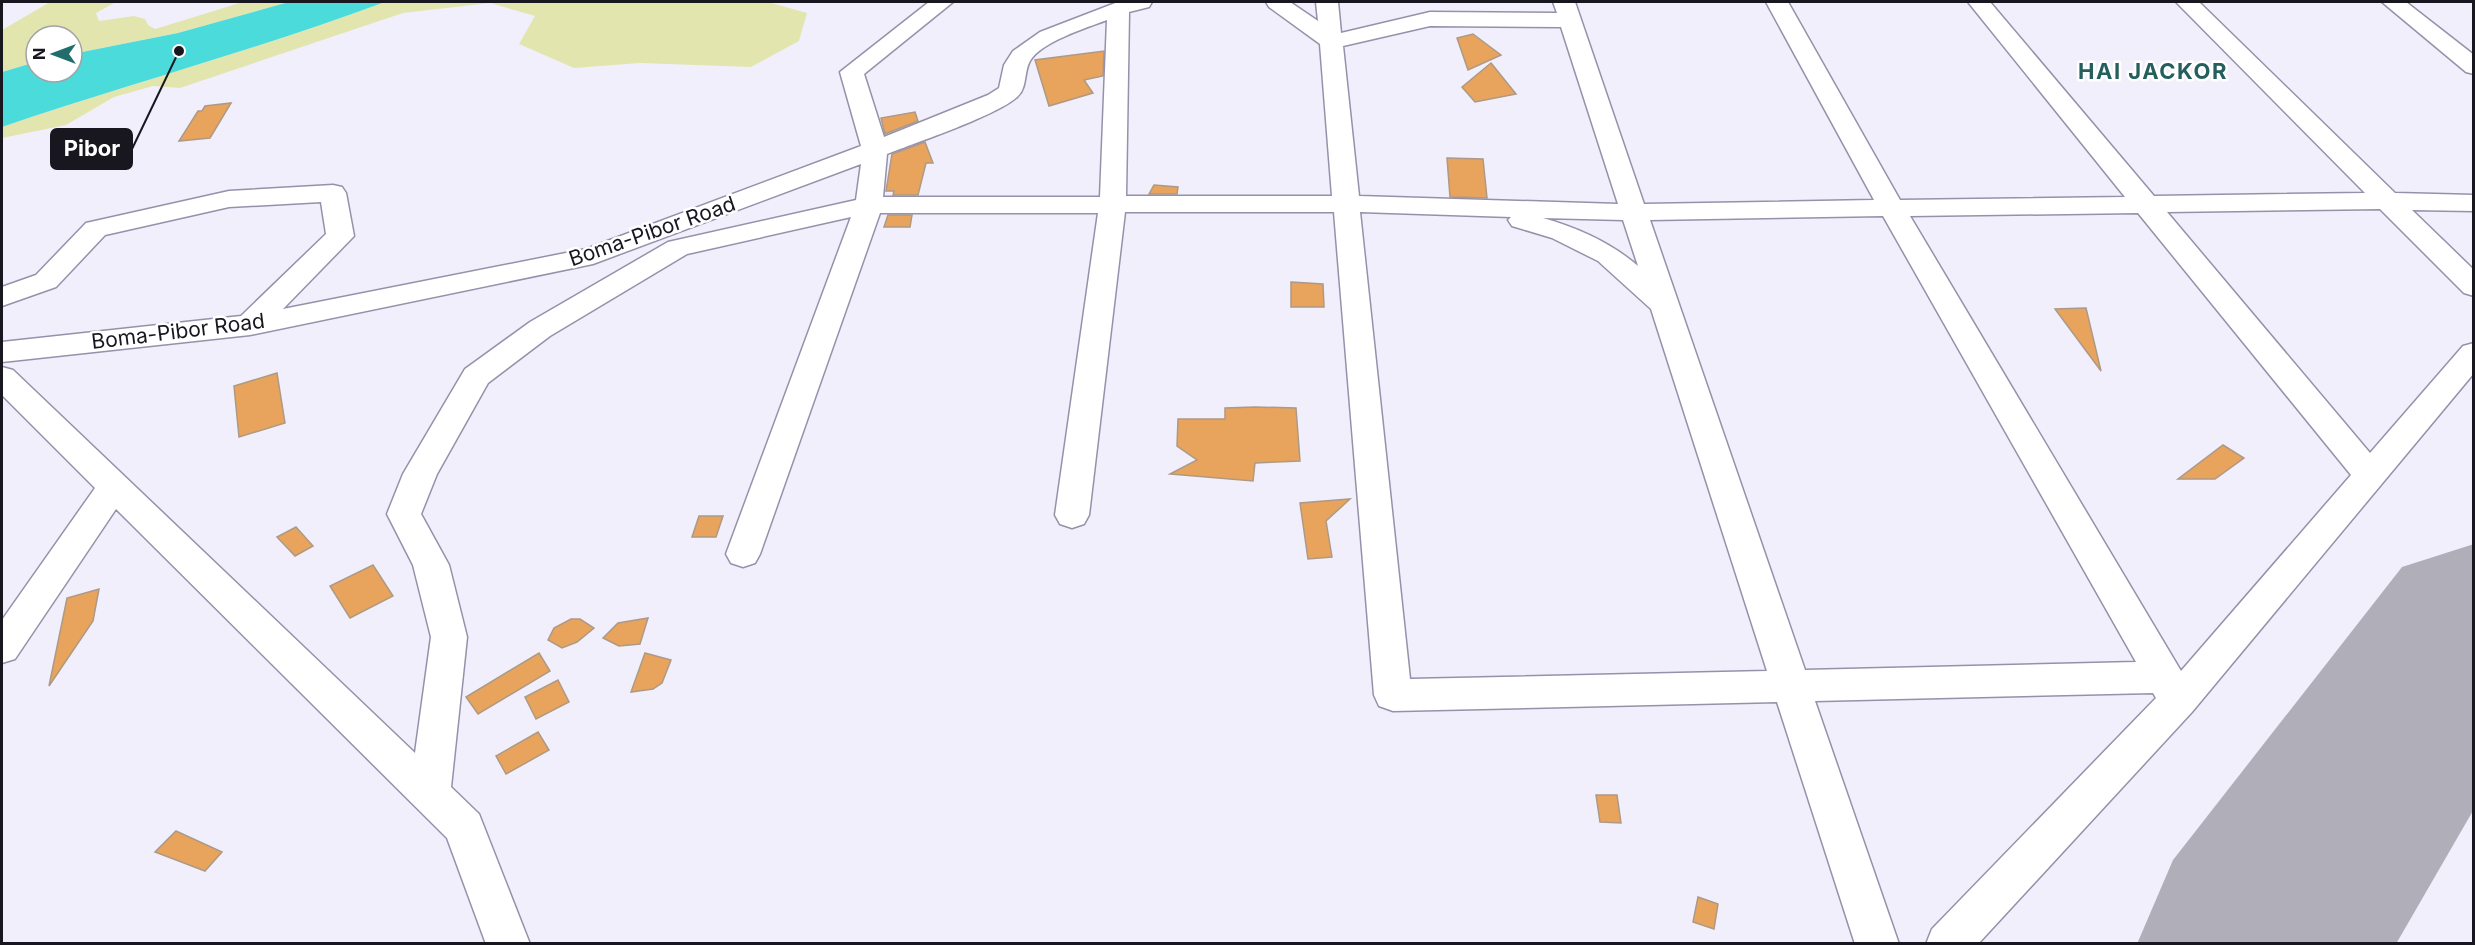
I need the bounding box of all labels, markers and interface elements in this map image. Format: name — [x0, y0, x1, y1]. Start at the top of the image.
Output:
north arrow — [24, 24, 84, 84]
text: N — [29, 48, 49, 60]
district label: HAI JACKOR — [2078, 58, 2228, 84]
callout: Pibor — [51, 129, 132, 169]
text: Pibor — [64, 135, 120, 161]
street label: Boma-Pibor Road — [565, 191, 739, 271]
street label: Boma-Pibor Road — [90, 308, 266, 354]

